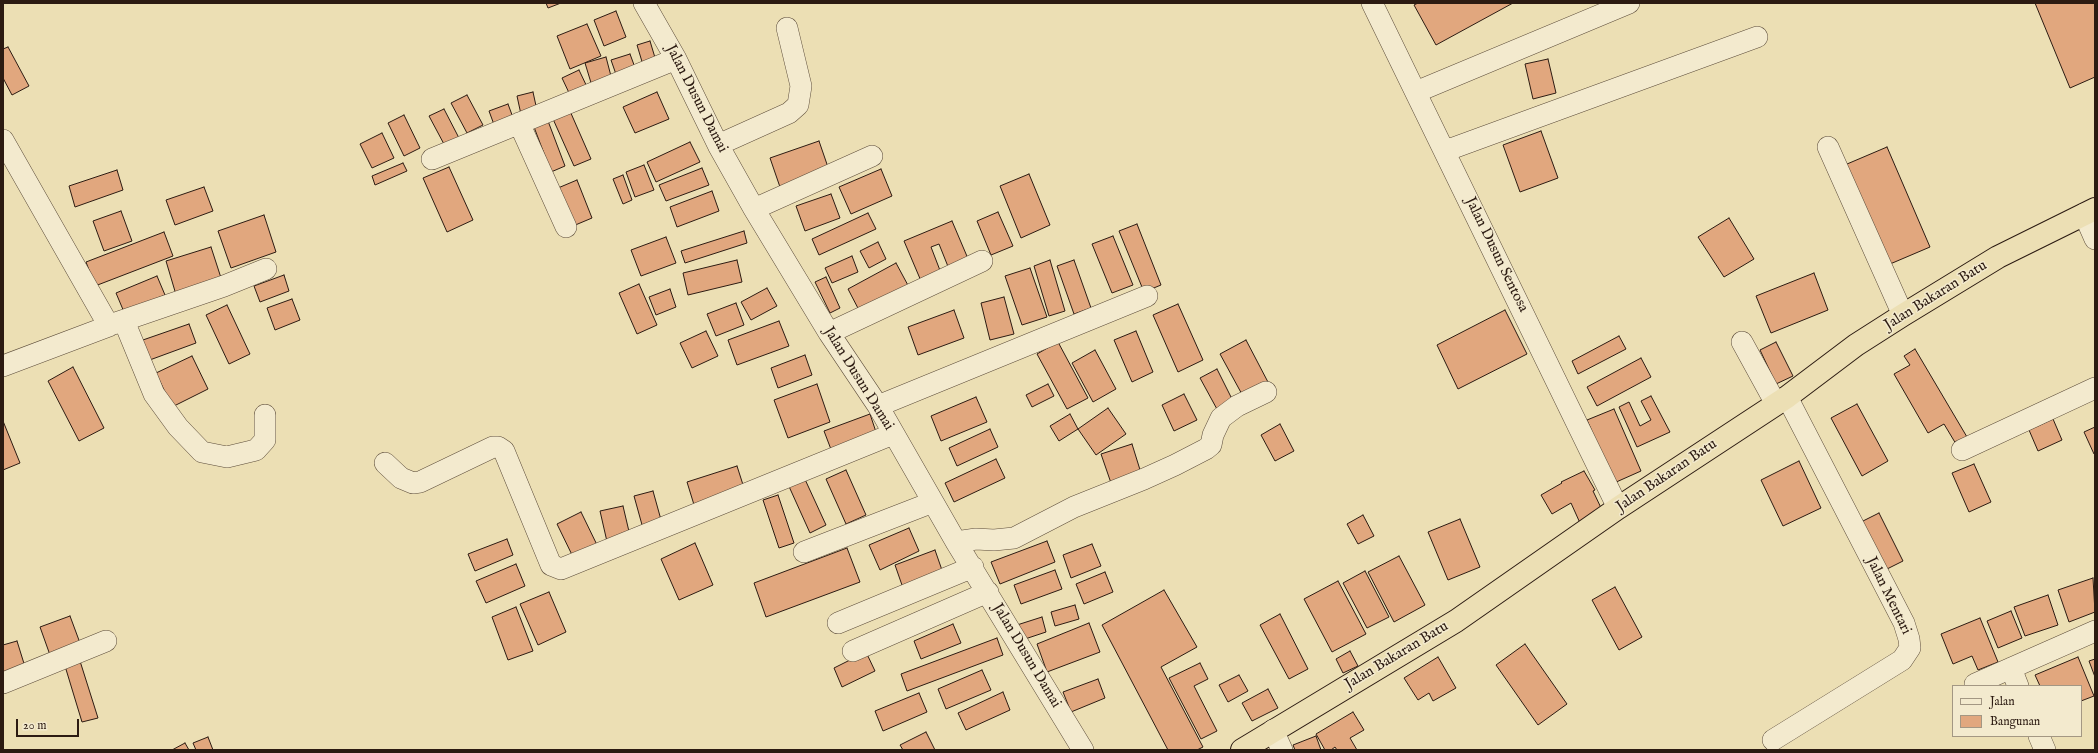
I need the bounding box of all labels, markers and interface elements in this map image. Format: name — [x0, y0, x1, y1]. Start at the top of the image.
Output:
street label: Jalan Dusun Damai — [661, 42, 731, 156]
street label: Jalan Dusun Sentosa — [1460, 195, 1532, 315]
street label: Jalan Bakaran Batu — [1881, 257, 1991, 335]
street label: Jalan Dusun Damai — [819, 324, 897, 434]
street label: Jalan Bakaran Batu — [1613, 436, 1721, 516]
street label: Jalan Mentari — [1861, 554, 1915, 638]
street label: Jalan Dusun Damai — [988, 600, 1064, 712]
street label: Jalan Bakaran Batu — [1342, 618, 1452, 694]
legend — [1952, 685, 2082, 737]
text: Jalan — [1990, 694, 2015, 709]
scale bar — [18, 711, 81, 737]
text: Bangunan — [1990, 714, 2040, 729]
text: 20 m — [23, 718, 46, 733]

